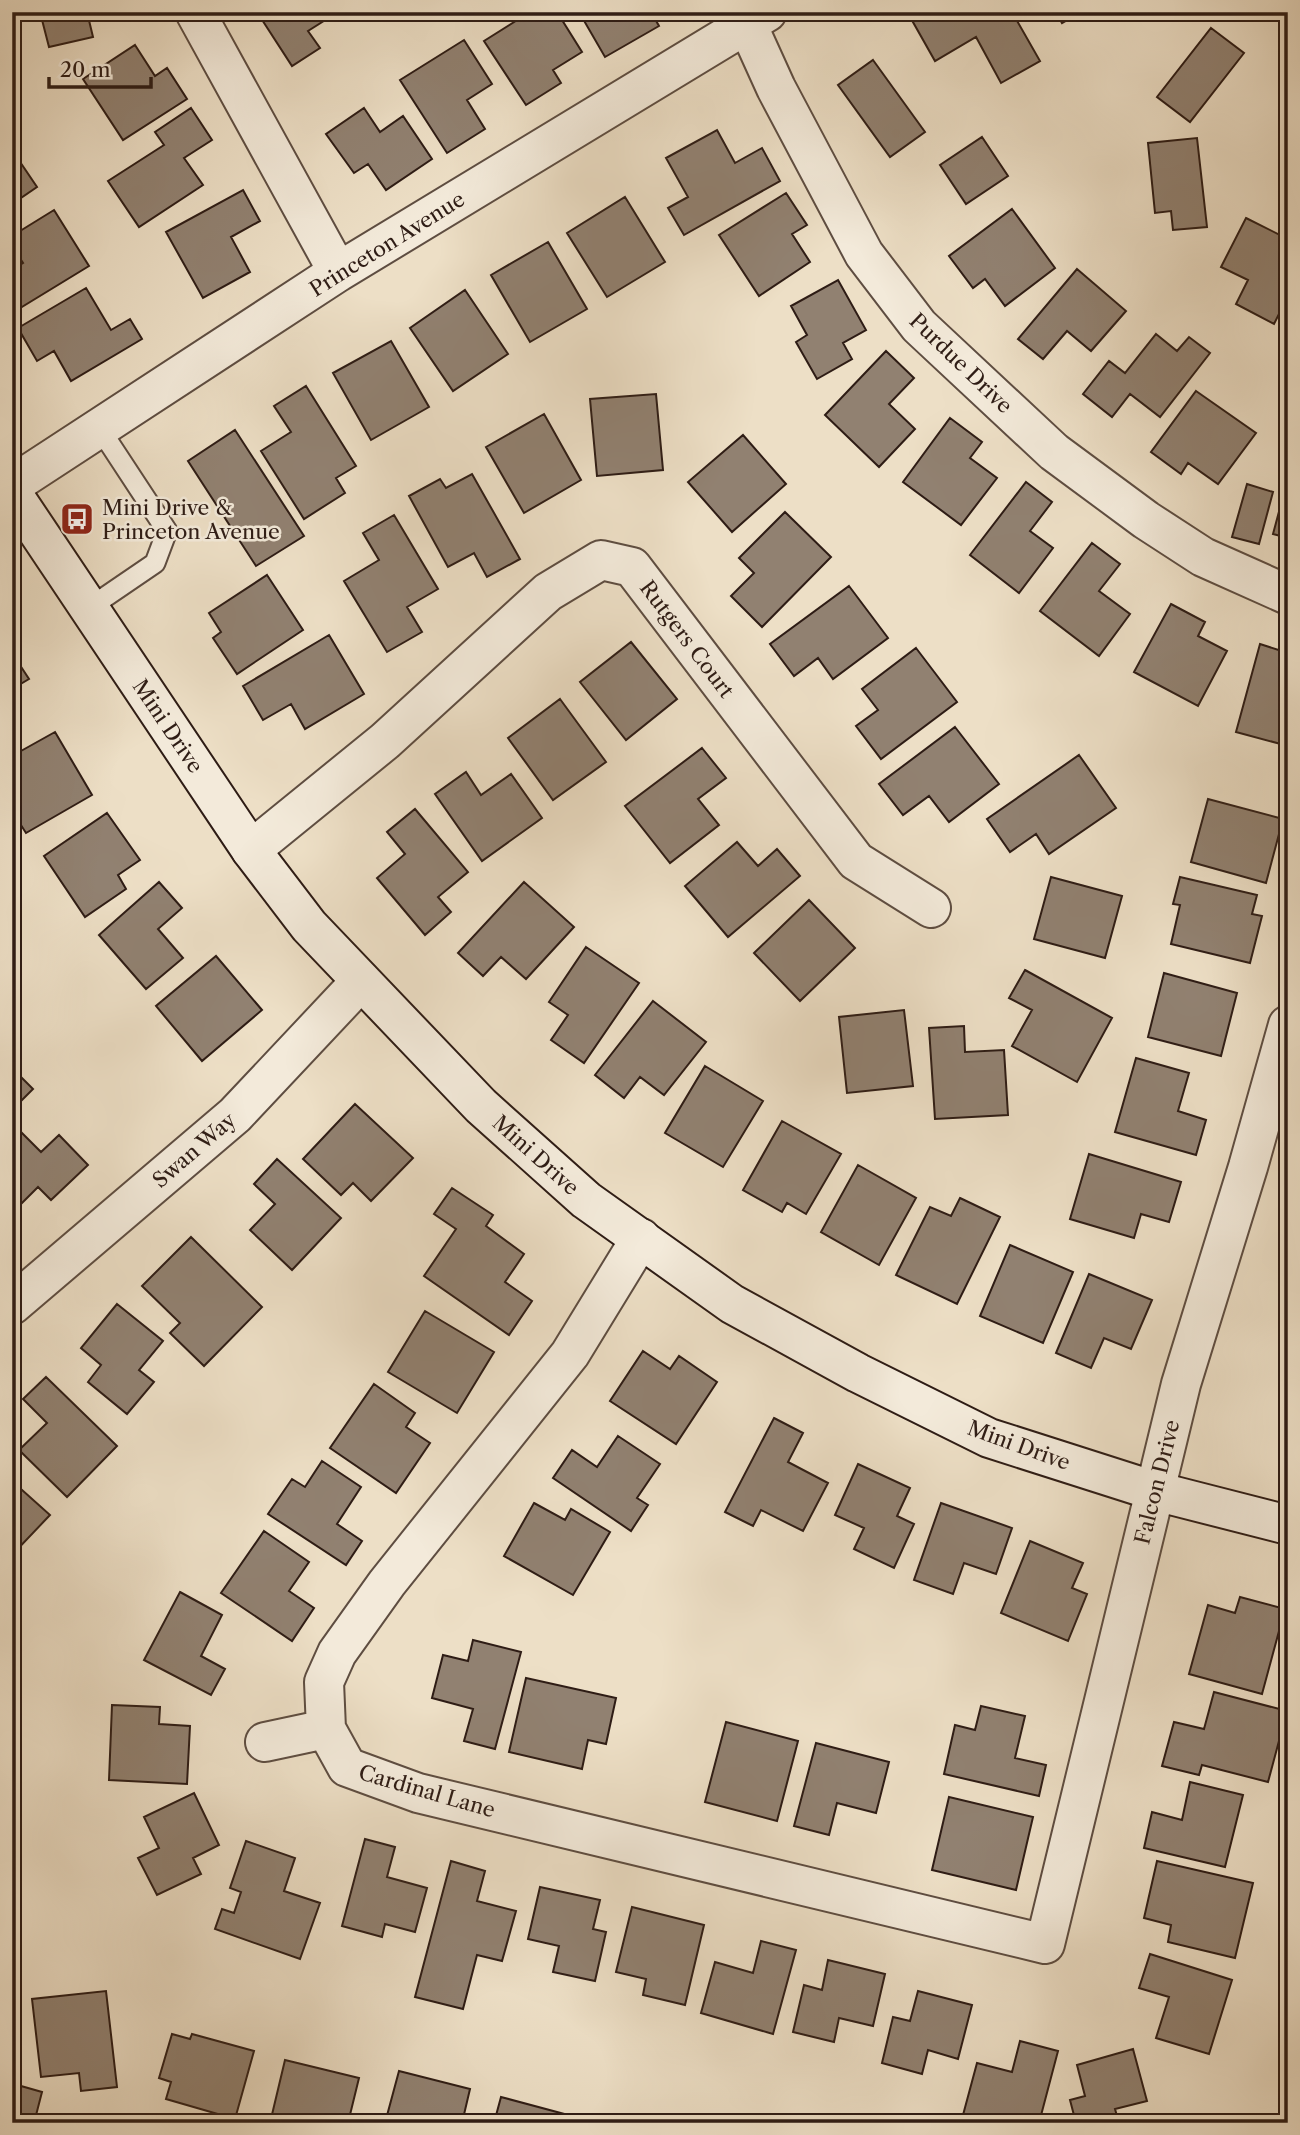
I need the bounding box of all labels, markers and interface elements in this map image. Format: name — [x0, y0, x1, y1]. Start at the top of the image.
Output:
scale bar — [49, 46, 150, 90]
text: 20 m — [60, 57, 111, 82]
street label: Princeton Avenue — [305, 186, 469, 302]
street label: Purdue Drive — [904, 308, 1018, 418]
place label: Mini Drive & Princeton Avenue — [102, 495, 280, 544]
bus stop icon: Mini Drive & Princeton Avenue — [58, 500, 96, 538]
street label: Rutgers Court — [635, 575, 740, 703]
street label: Mini Drive — [128, 675, 208, 777]
street label: Swan Way — [147, 1107, 241, 1193]
street label: Mini Drive — [488, 1110, 584, 1200]
street label: Mini Drive — [964, 1415, 1074, 1475]
street label: Falcon Drive — [1129, 1417, 1185, 1547]
street label: Cardinal Lane — [356, 1760, 498, 1822]

